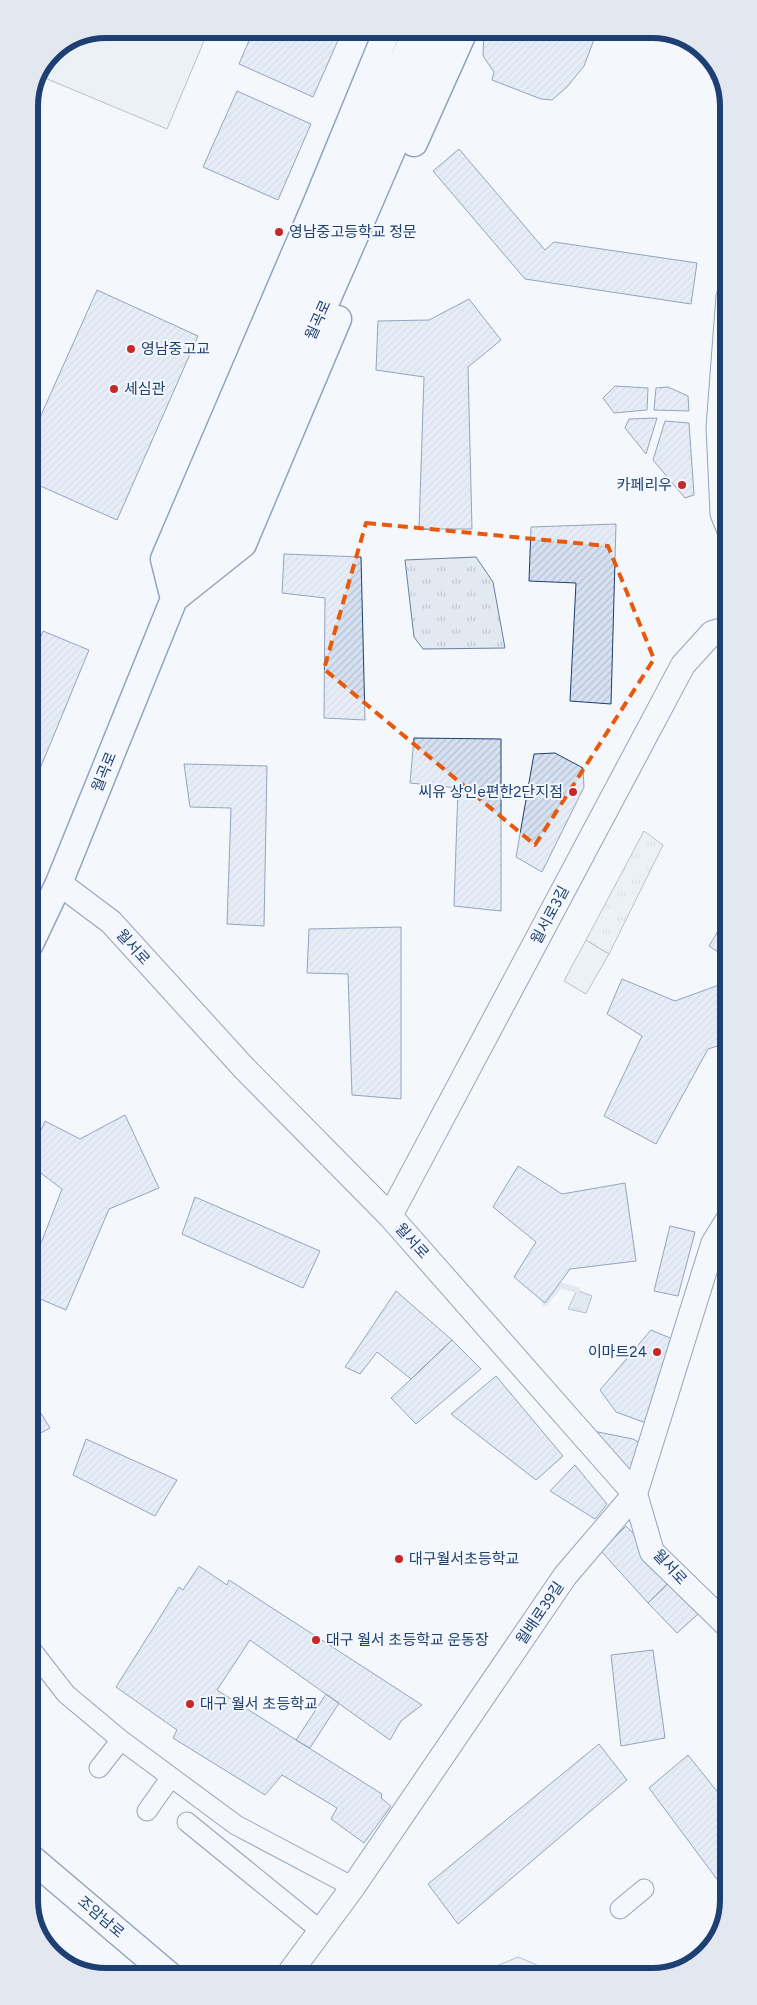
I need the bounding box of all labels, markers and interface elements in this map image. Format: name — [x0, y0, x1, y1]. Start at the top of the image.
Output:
place label: 영남중고등학교 정문 — [289, 223, 417, 241]
marker: 영남중고등학교 정문 — [273, 226, 285, 238]
street label: 월곡로 — [301, 297, 335, 343]
place label: 영남중고교 — [141, 340, 210, 358]
marker: 영남중고교 — [125, 343, 137, 355]
place label: 세심관 — [124, 380, 166, 398]
marker: 세심관 — [108, 383, 120, 395]
place label: 카페리우 — [617, 476, 672, 494]
marker: 카페리우 — [676, 479, 688, 491]
street label: 월곡로 — [88, 749, 120, 795]
place label: 씨유 상인e편한2단지점 — [419, 783, 563, 801]
marker: 씨유 상인e편한2단지점 — [567, 786, 579, 798]
street label: 월서로3길 — [527, 883, 573, 947]
street label: 월서로 — [112, 926, 154, 968]
street label: 월서로 — [391, 1220, 433, 1262]
place label: 이마트24 — [588, 1343, 647, 1361]
marker: 이마트24 — [651, 1346, 663, 1358]
street label: 월서로 — [649, 1546, 691, 1588]
place label: 대구월서초등학교 — [409, 1550, 519, 1568]
marker: 대구월서초등학교 — [393, 1553, 405, 1565]
street label: 월배로39길 — [512, 1578, 568, 1648]
place label: 대구 월서 초등학교 운동장 — [326, 1631, 489, 1649]
marker: 대구 월서 초등학교 운동장 — [310, 1634, 322, 1646]
place label: 대구 월서 초등학교 — [200, 1695, 318, 1713]
marker: 대구 월서 초등학교 — [184, 1698, 196, 1710]
street label: 조암남로 — [74, 1892, 128, 1942]

